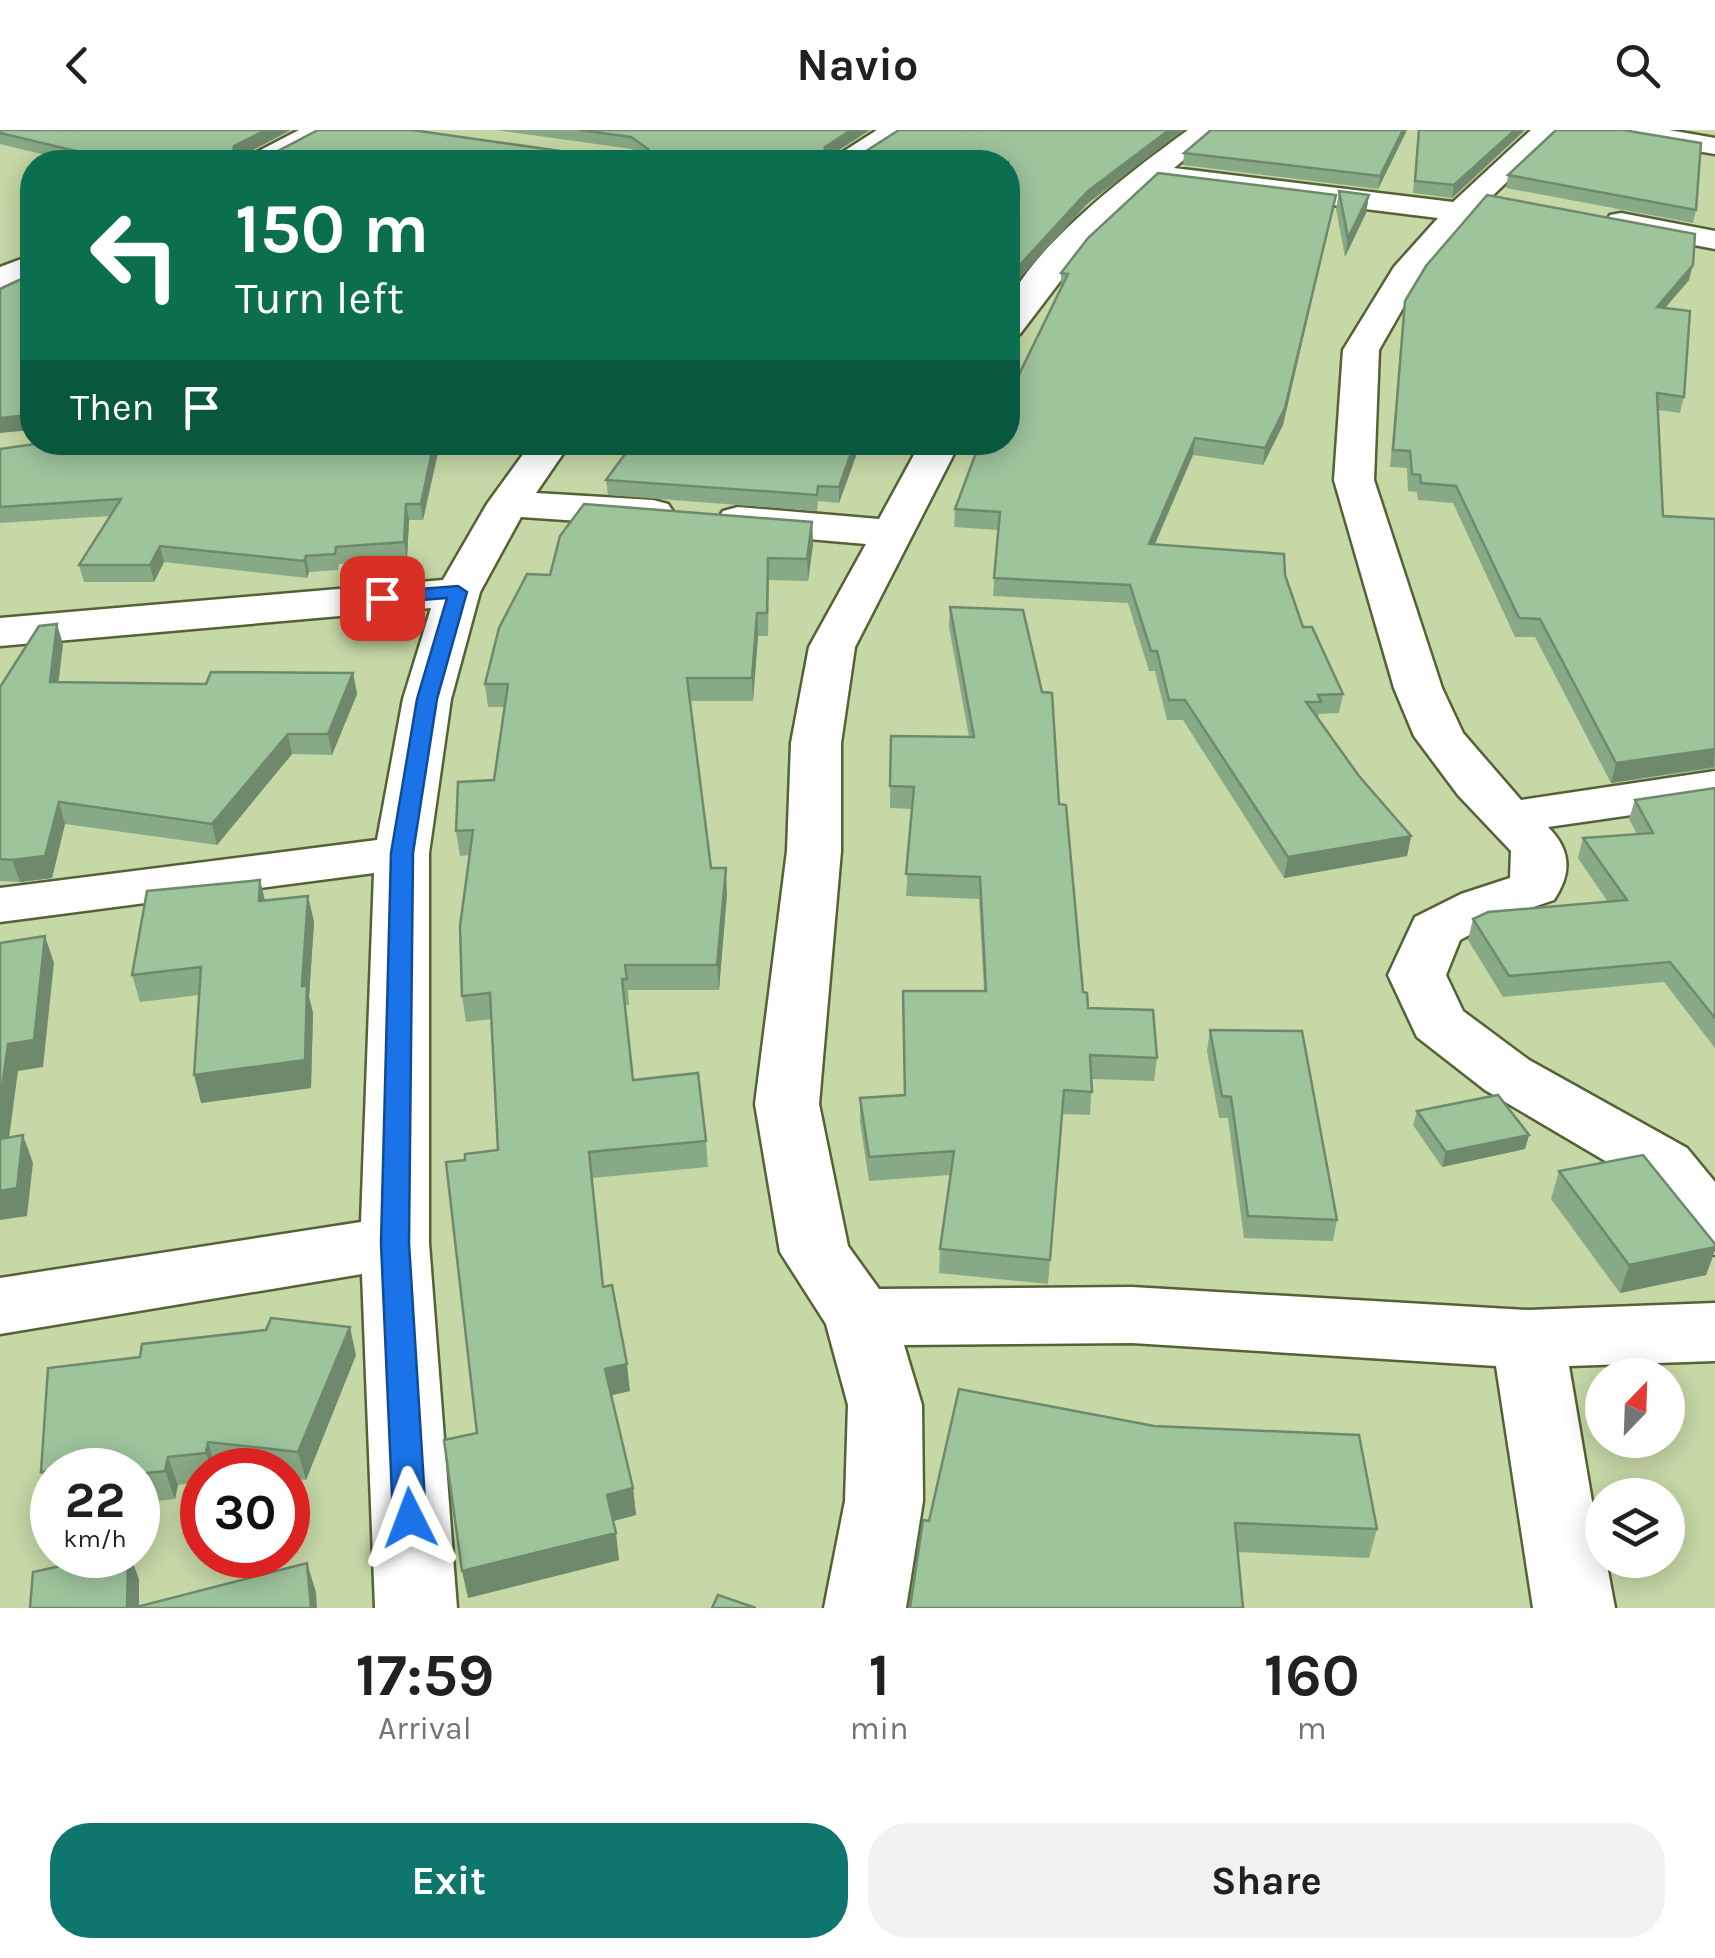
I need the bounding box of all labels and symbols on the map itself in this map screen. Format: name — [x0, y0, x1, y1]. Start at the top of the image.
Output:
pin — [340, 556, 425, 641]
north arrow — [1585, 1358, 1685, 1458]
speed limit sign: 30 — [180, 1448, 310, 1578]
position arrow — [358, 1466, 462, 1570]

